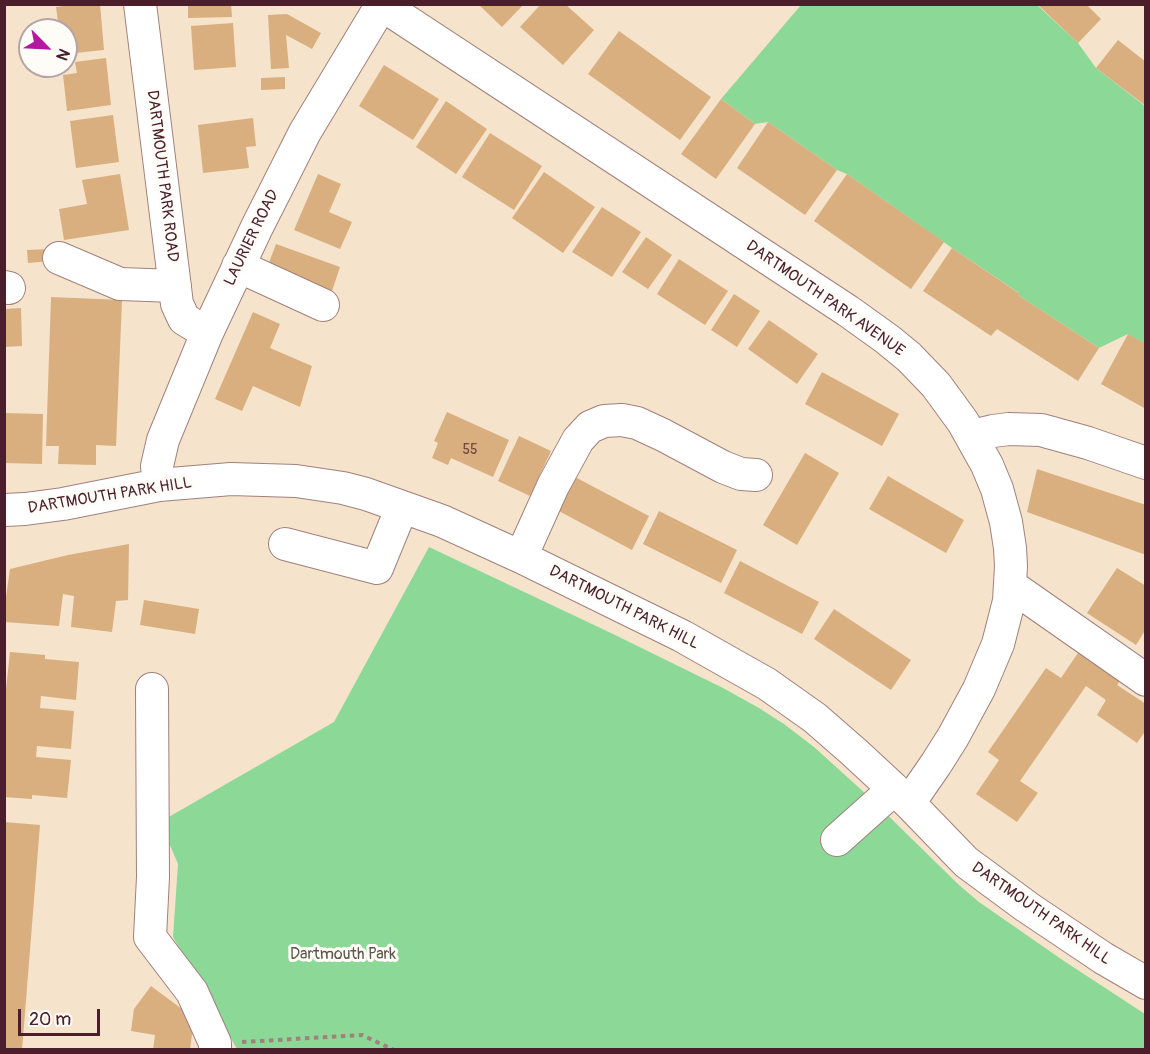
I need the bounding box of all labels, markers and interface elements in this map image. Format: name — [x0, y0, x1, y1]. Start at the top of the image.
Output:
north arrow — [18, 18, 78, 78]
text: N — [51, 45, 74, 64]
street label: DARTMOUTH PARK ROAD — [142, 89, 182, 263]
street label: LAURIER ROAD — [220, 187, 284, 289]
street label: DARTMOUTH PARK AVENUE — [742, 237, 908, 361]
house number: 55 — [462, 442, 478, 458]
street label: DARTMOUTH PARK HILL — [27, 474, 193, 518]
street label: DARTMOUTH PARK HILL — [546, 562, 702, 654]
street label: DARTMOUTH PARK HILL — [968, 859, 1114, 969]
park label: Dartmouth Park — [290, 945, 396, 965]
scale bar — [21, 997, 104, 1035]
text: 20 m — [29, 1008, 71, 1031]

